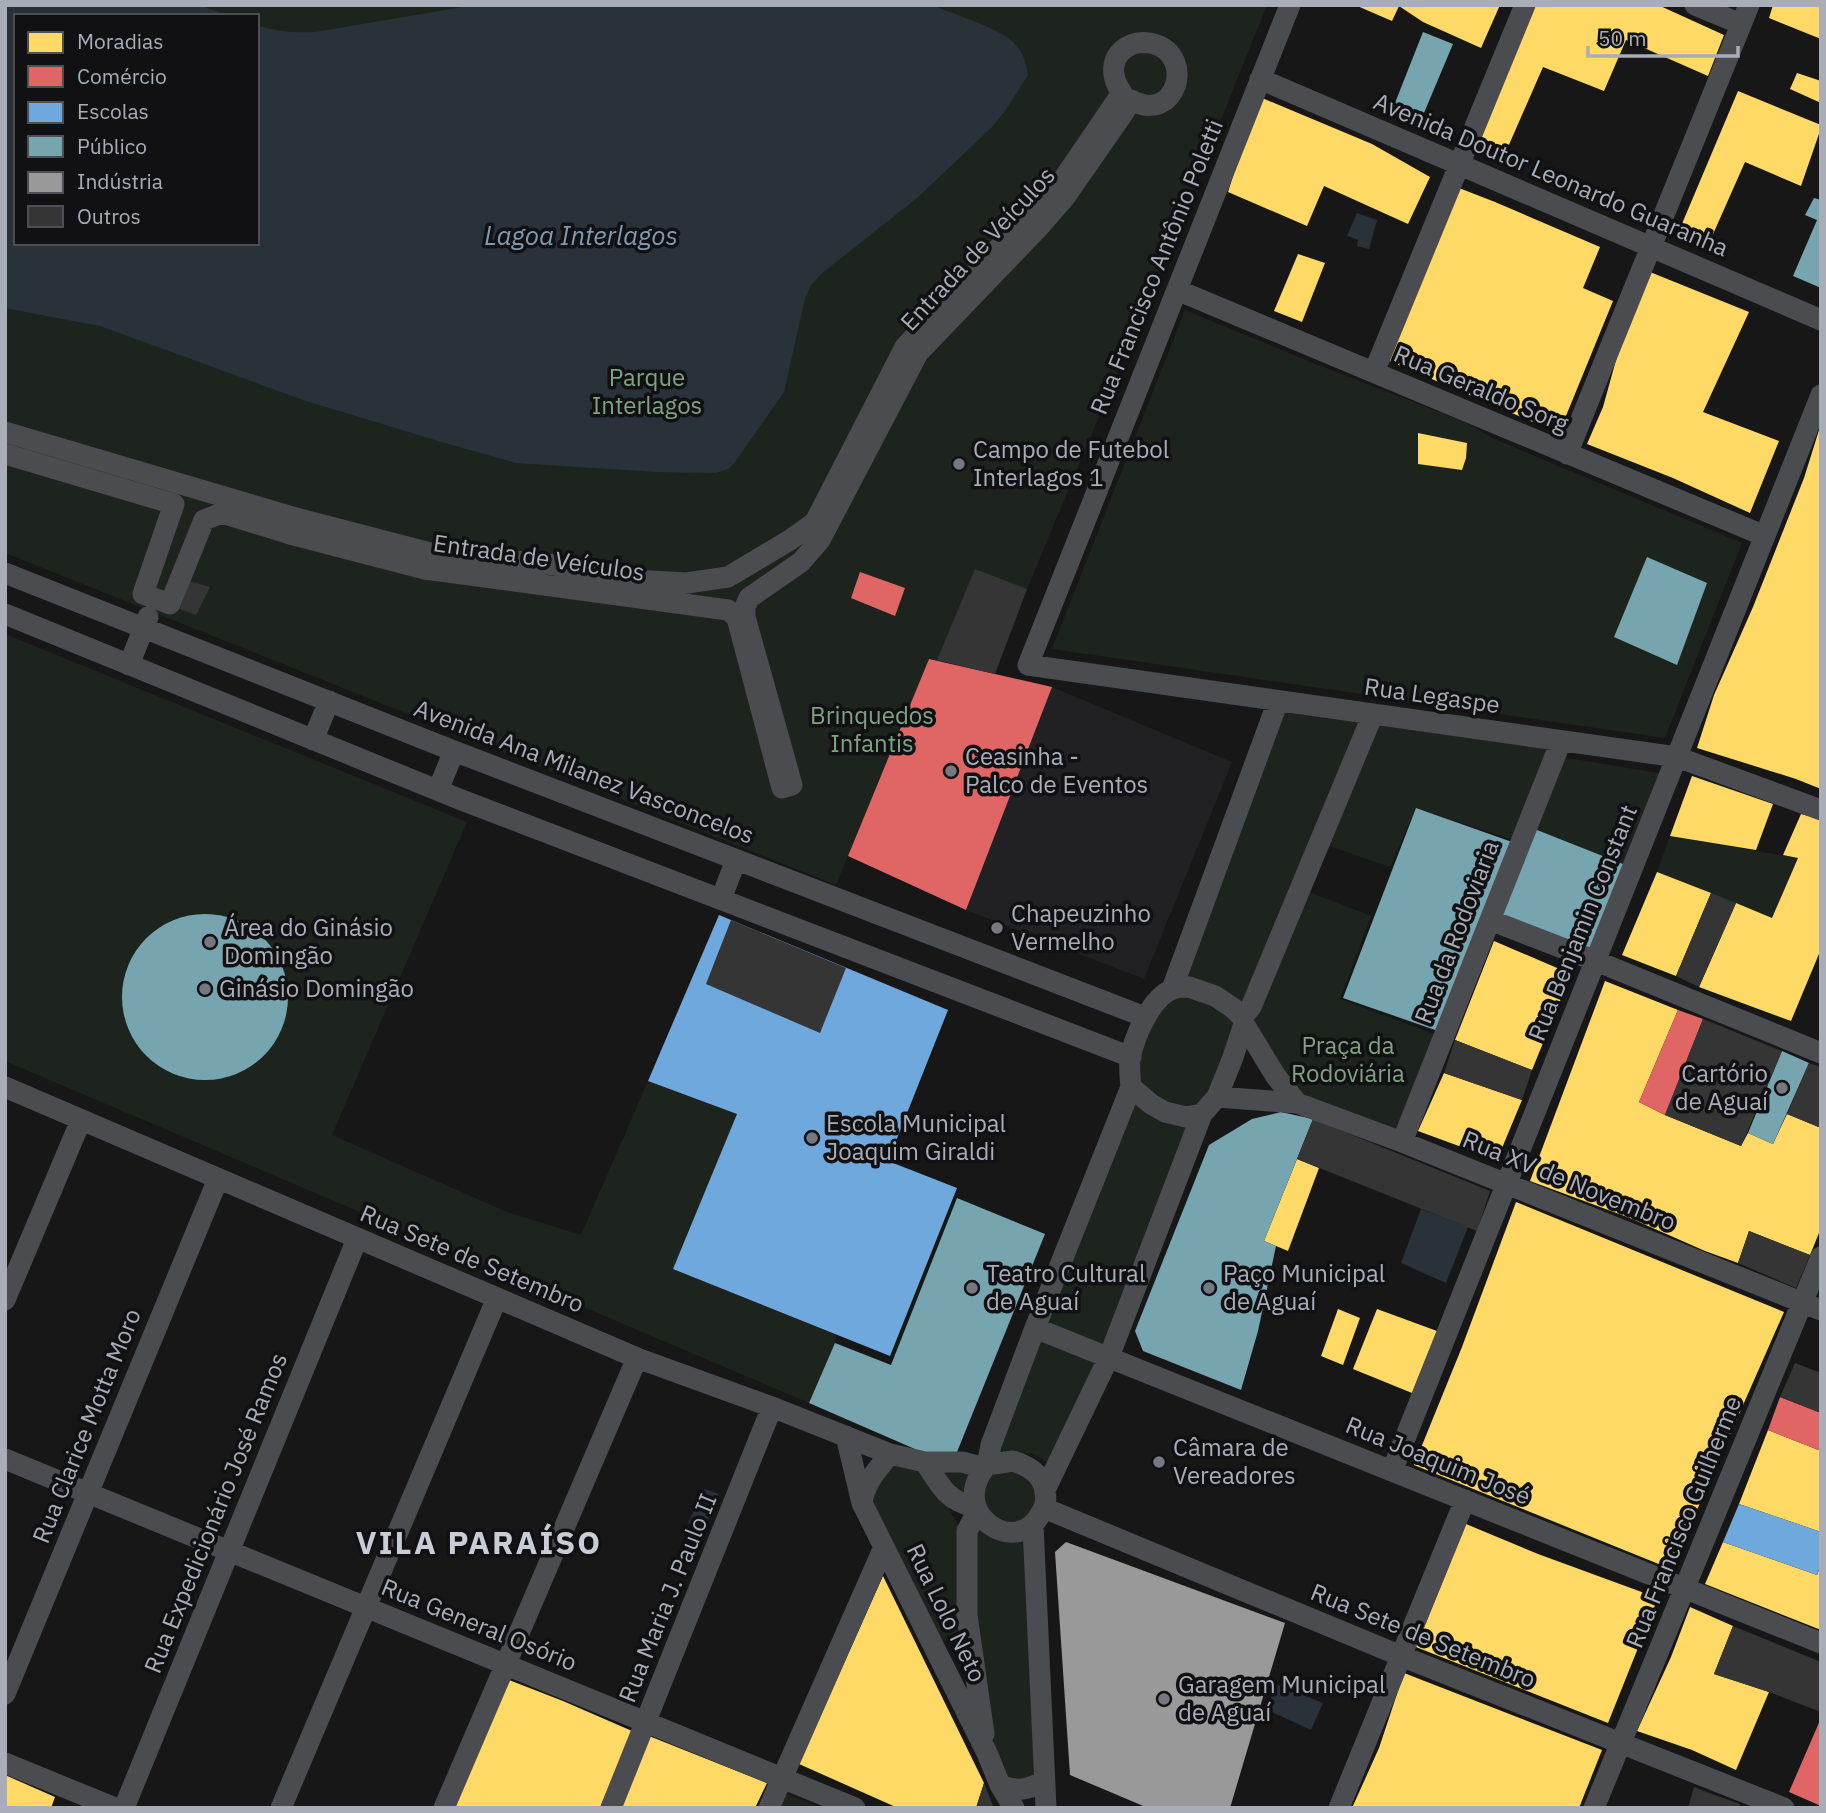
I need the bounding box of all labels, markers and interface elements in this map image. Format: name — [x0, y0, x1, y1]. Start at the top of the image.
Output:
legend — [14, 14, 259, 245]
scale bar — [1588, 14, 1738, 58]
text: 50 m — [1598, 24, 1647, 52]
text: Moradias — [77, 27, 164, 55]
text: Comércio — [77, 62, 167, 90]
street label: Avenida Doutor Leonardo Guaranha — [1369, 85, 1734, 264]
text: Escolas — [77, 97, 149, 125]
street label: Rua Francisco Antônio Poletti — [1082, 114, 1230, 419]
text: Público — [77, 132, 147, 160]
street label: Entrada de Veículos — [893, 159, 1062, 337]
text: Indústria — [77, 167, 163, 195]
text: Outros — [77, 202, 141, 230]
water label: Lagoa Interlagos — [484, 218, 678, 252]
street label: Rua Geraldo Sorg — [1389, 337, 1574, 439]
park label: Parque Interlagos — [592, 361, 702, 421]
place label: Campo de Futebol Interlagos 1 — [973, 433, 1169, 493]
marker: Campo de Futebol Interlagos 1 — [951, 456, 967, 472]
street label: Entrada de Veículos — [431, 526, 647, 588]
street label: Rua Legaspe — [1362, 670, 1502, 720]
street label: Avenida Ana Milanez Vasconcelos — [410, 691, 759, 851]
park label: Brinquedos Infantis — [810, 699, 934, 759]
place label: Ceasinha - Palco de Eventos — [965, 740, 1148, 800]
marker: Ceasinha - Palco de Eventos — [943, 763, 959, 779]
street label: Rua Benjamin Constant — [1520, 800, 1644, 1045]
street label: Rua da Rodoviaria — [1406, 835, 1506, 1028]
place label: Chapeuzinho Vermelho — [1011, 897, 1151, 957]
place label: Área do Ginásio Domingão — [224, 911, 393, 971]
marker: Chapeuzinho Vermelho — [989, 920, 1005, 936]
marker: Área do Ginásio Domingão — [202, 934, 218, 950]
place label: Ginásio Domingão — [219, 972, 414, 1004]
marker: Ginásio Domingão — [197, 981, 213, 997]
park label: Praça da Rodoviária — [1291, 1029, 1405, 1089]
place label: Cartório de Aguaí — [1675, 1057, 1768, 1117]
marker: Cartório de Aguaí — [1774, 1080, 1790, 1096]
place label: Escola Municipal Joaquim Giraldi — [826, 1107, 1006, 1167]
street label: Rua XV de Novembro — [1458, 1123, 1681, 1237]
marker: Escola Municipal Joaquim Giraldi — [804, 1130, 820, 1146]
street label: Rua Sete de Setembro — [356, 1196, 589, 1320]
place label: Teatro Cultural de Aguaí — [986, 1257, 1145, 1317]
place label: Paço Municipal de Aguaí — [1223, 1257, 1385, 1317]
marker: Teatro Cultural de Aguaí — [964, 1280, 980, 1296]
marker: Paço Municipal de Aguaí — [1201, 1280, 1217, 1296]
street label: Rua Clarice Motta Moro — [24, 1304, 148, 1548]
street label: Rua Expedicionário José Ramos — [136, 1348, 294, 1678]
street label: Rua Francisco Guilherme — [1618, 1391, 1748, 1652]
street label: Rua Joaquim José — [1341, 1408, 1536, 1512]
place label: Câmara de Vereadores — [1173, 1431, 1296, 1491]
marker: Câmara de Vereadores — [1151, 1454, 1167, 1470]
street label: Rua Maria J. Paulo II — [611, 1488, 724, 1707]
district label: VILA PARAÍSO — [356, 1521, 602, 1563]
street label: Rua Lolo Neto — [900, 1538, 994, 1687]
street label: Rua General Osório — [377, 1570, 582, 1678]
street label: Rua Sete de Setembro — [1306, 1575, 1541, 1695]
place label: Garagem Municipal de Aguaí — [1178, 1668, 1385, 1728]
marker: Garagem Municipal de Aguaí — [1156, 1691, 1172, 1707]

